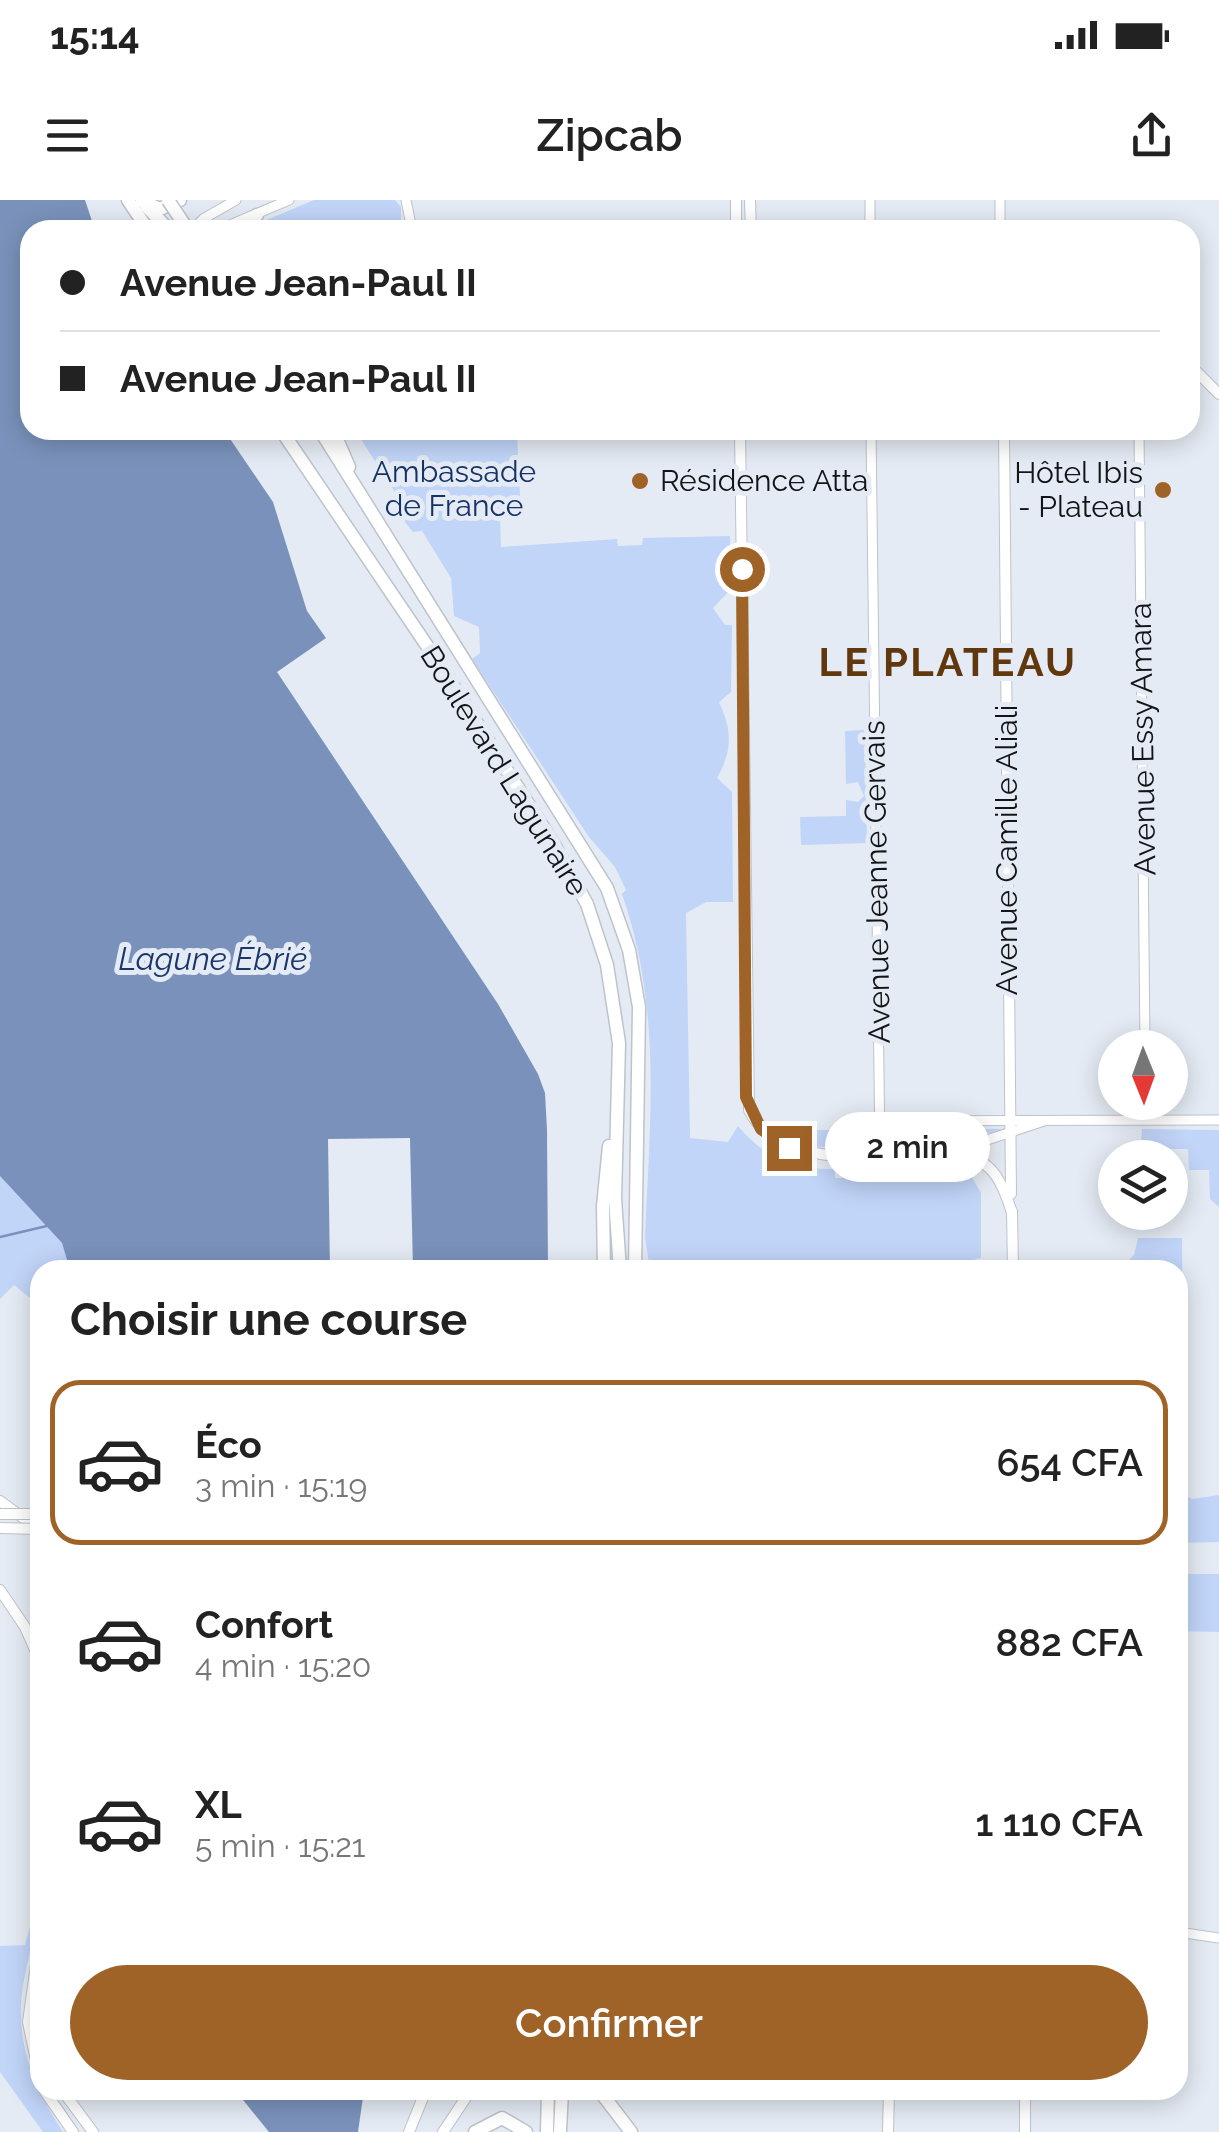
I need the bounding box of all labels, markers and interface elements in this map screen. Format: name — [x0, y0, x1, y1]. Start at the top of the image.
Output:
text: 15:14 — [50, 13, 140, 58]
icon: menu — [40, 108, 95, 163]
icon: share — [1124, 108, 1179, 163]
text: Zipcab — [536, 109, 683, 162]
text: Avenue Jean-Paul II — [120, 260, 477, 305]
text: Avenue Jean-Paul II — [120, 356, 477, 401]
park label: Ambassade de France — [372, 454, 536, 523]
place label: Hôtel Ibis - Plateau — [1014, 455, 1143, 524]
place label: Résidence Atta — [660, 463, 868, 498]
marker: Résidence Atta — [629, 470, 651, 492]
marker: Hôtel Ibis - Plateau — [1152, 479, 1174, 501]
route start — [720, 547, 765, 592]
street label: Avenue Essy Amara — [1123, 602, 1162, 876]
district label: LE PLATEAU — [818, 638, 1078, 685]
street label: Boulevard Lagunaire — [413, 640, 595, 902]
street label: Avenue Camille Aliali — [989, 705, 1024, 995]
street label: Avenue Jeanne Gervais — [856, 720, 897, 1044]
water label: Lagune Ébrié — [119, 940, 307, 977]
north arrow — [1098, 1030, 1188, 1120]
map controls — [1098, 1030, 1188, 1230]
callout: 2 min — [824, 1113, 989, 1183]
route end — [767, 1126, 812, 1171]
text: 2 min — [867, 1128, 948, 1165]
button: layers — [1098, 1140, 1188, 1230]
text: Choisir une course — [70, 1293, 467, 1346]
icon: car — [75, 1418, 165, 1508]
text: Éco — [195, 1422, 262, 1467]
text: 654 CFA — [997, 1440, 1143, 1485]
text: 3 min · 15:19 — [195, 1467, 367, 1504]
icon: car — [75, 1598, 165, 1688]
text: Confort — [195, 1602, 333, 1647]
text: 882 CFA — [995, 1620, 1143, 1665]
text: 4 min · 15:20 — [195, 1647, 371, 1684]
icon: car — [75, 1778, 165, 1868]
text: XL — [195, 1782, 242, 1827]
text: 1 110 CFA — [976, 1800, 1143, 1845]
text: 5 min · 15:21 — [195, 1827, 366, 1864]
button: Confirmer — [70, 1965, 1148, 2080]

